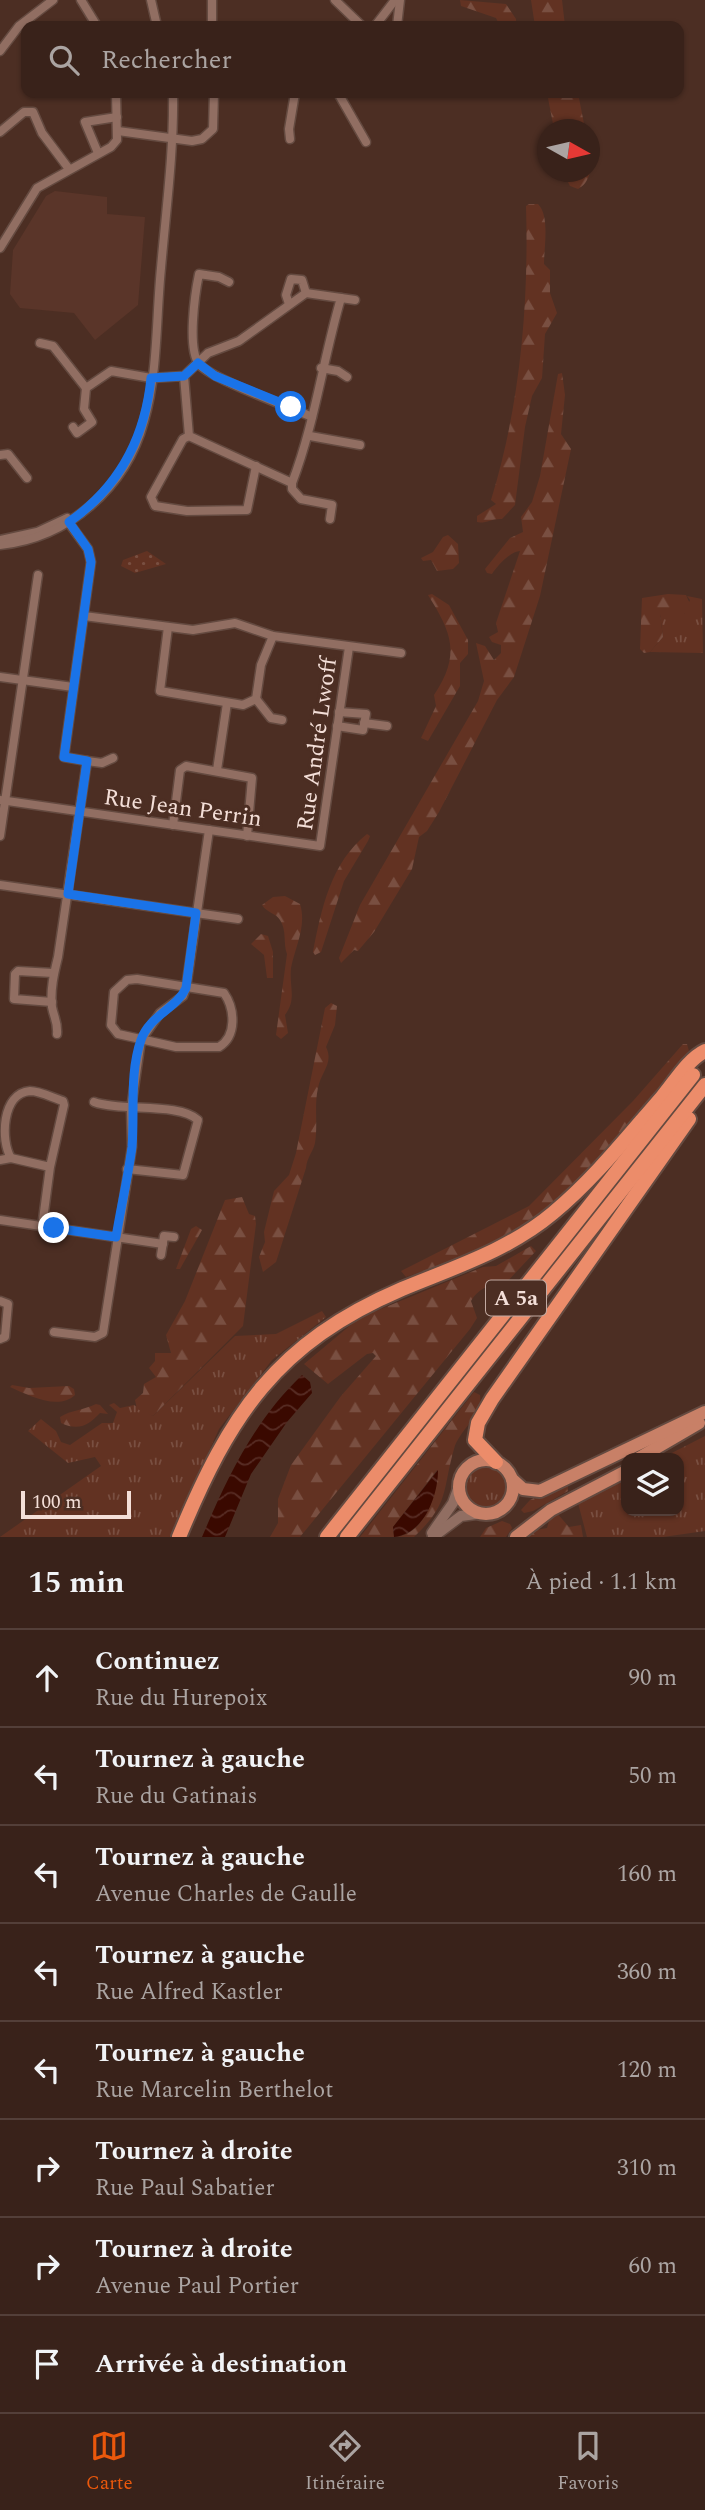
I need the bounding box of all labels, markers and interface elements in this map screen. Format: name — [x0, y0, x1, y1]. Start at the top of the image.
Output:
search box — [21, 21, 684, 98]
text: Rechercher — [101, 40, 232, 80]
icon: search — [45, 41, 83, 79]
north arrow — [537, 119, 600, 182]
route start — [275, 391, 306, 422]
street label: Rue André Lwoff — [288, 653, 347, 833]
street label: Rue Jean Perrin — [101, 780, 264, 837]
route end — [38, 1212, 69, 1243]
road number: A 5a — [486, 1280, 546, 1316]
map controls — [621, 1453, 684, 1516]
button: layers — [621, 1453, 684, 1516]
scale bar — [21, 1488, 131, 1520]
text: 100 m — [32, 1488, 82, 1517]
text: 15 min — [28, 1560, 125, 1606]
text: À pied · 1.1 km — [525, 1565, 677, 1600]
text: Continuez — [95, 1641, 220, 1681]
icon: ahead — [28, 1659, 66, 1697]
text: 90 m — [628, 1661, 677, 1696]
text: Rue du Hurepoix — [95, 1681, 267, 1716]
text: Tournez à gauche — [95, 1739, 305, 1779]
icon: left — [28, 1757, 66, 1795]
text: 50 m — [628, 1759, 677, 1794]
text: Rue du Gatinais — [95, 1779, 257, 1814]
text: Tournez à gauche — [95, 1837, 305, 1877]
icon: left — [28, 1855, 66, 1893]
text: 160 m — [617, 1857, 677, 1892]
text: Avenue Charles de Gaulle — [95, 1877, 357, 1912]
text: Tournez à gauche — [95, 1935, 305, 1975]
icon: left — [28, 1953, 66, 1991]
text: 360 m — [617, 1955, 677, 1990]
text: Rue Alfred Kastler — [95, 1975, 283, 2010]
text: Tournez à gauche — [95, 2033, 305, 2073]
icon: left — [28, 2051, 66, 2089]
text: 120 m — [617, 2053, 677, 2088]
text: Rue Marcelin Berthelot — [95, 2073, 333, 2108]
text: Tournez à droite — [95, 2131, 293, 2171]
icon: right — [28, 2149, 66, 2187]
text: 310 m — [617, 2151, 677, 2186]
text: Rue Paul Sabatier — [95, 2171, 275, 2206]
text: Tournez à droite — [95, 2229, 293, 2269]
icon: right — [28, 2247, 66, 2285]
text: 60 m — [628, 2249, 677, 2284]
text: Avenue Paul Portier — [95, 2269, 299, 2304]
text: Arrivée à destination — [95, 2344, 347, 2384]
icon: arrive — [28, 2345, 66, 2383]
tab: Carte — [86, 2427, 133, 2498]
tab: Itinéraire — [305, 2427, 385, 2498]
tab: Favoris — [557, 2427, 619, 2498]

